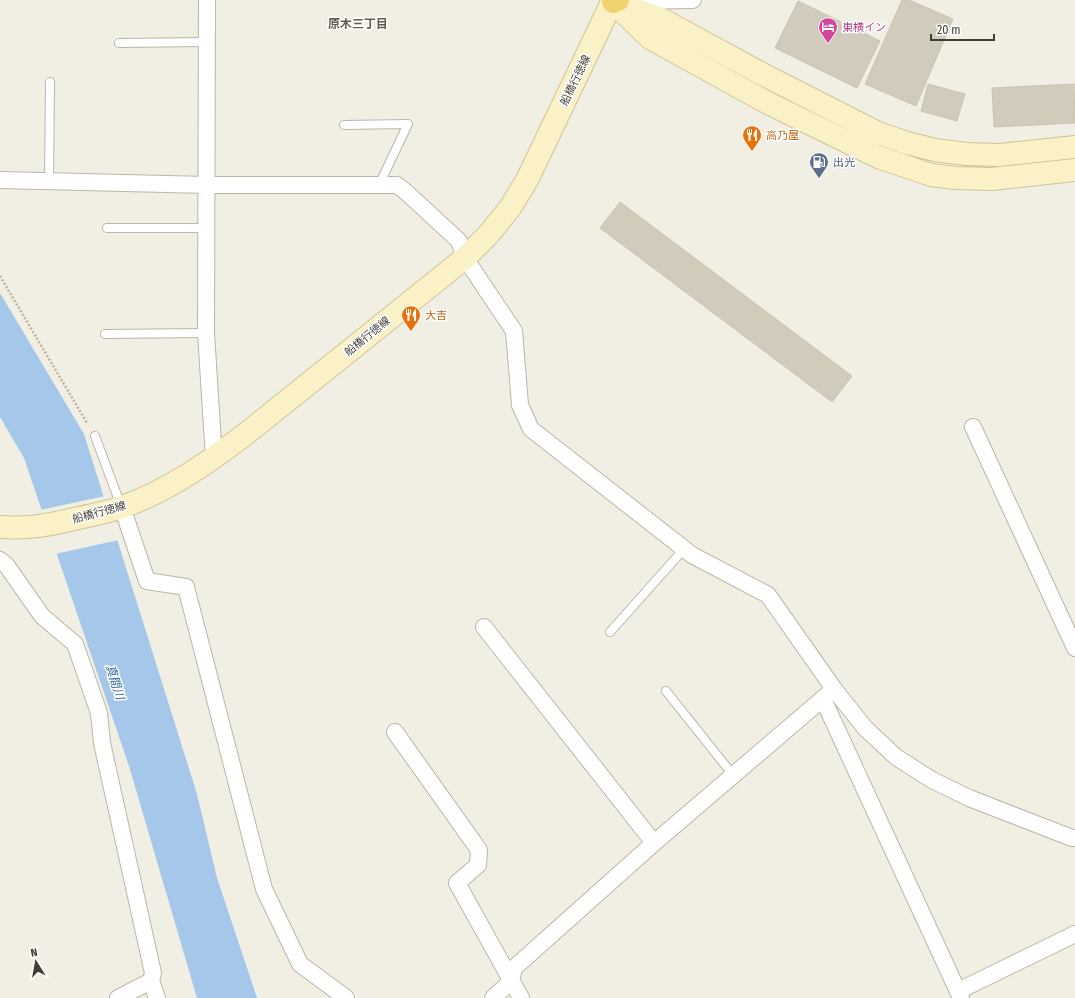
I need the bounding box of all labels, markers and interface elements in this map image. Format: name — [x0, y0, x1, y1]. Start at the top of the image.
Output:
hotel icon: 東横イン — [817, 16, 839, 44]
scale bar — [931, 16, 994, 42]
district label: 原木三丁目 — [328, 17, 388, 31]
place label: 東横イン — [842, 21, 886, 34]
text: 20 m — [937, 23, 961, 37]
street label: 船橋行徳線 — [558, 53, 593, 108]
restaurant icon: 高乃屋 — [741, 124, 763, 152]
place label: 高乃屋 — [766, 129, 799, 142]
fuel station icon: 出光 — [808, 151, 830, 179]
place label: 出光 — [833, 156, 855, 169]
restaurant icon: 大吉 — [400, 304, 422, 332]
place label: 大吉 — [425, 309, 447, 322]
street label: 船橋行徳線 — [342, 314, 393, 359]
street label: 船橋行徳線 — [71, 499, 127, 526]
water label: 真間川 — [103, 663, 128, 703]
north arrow — [16, 942, 56, 982]
text: N — [30, 946, 39, 960]

